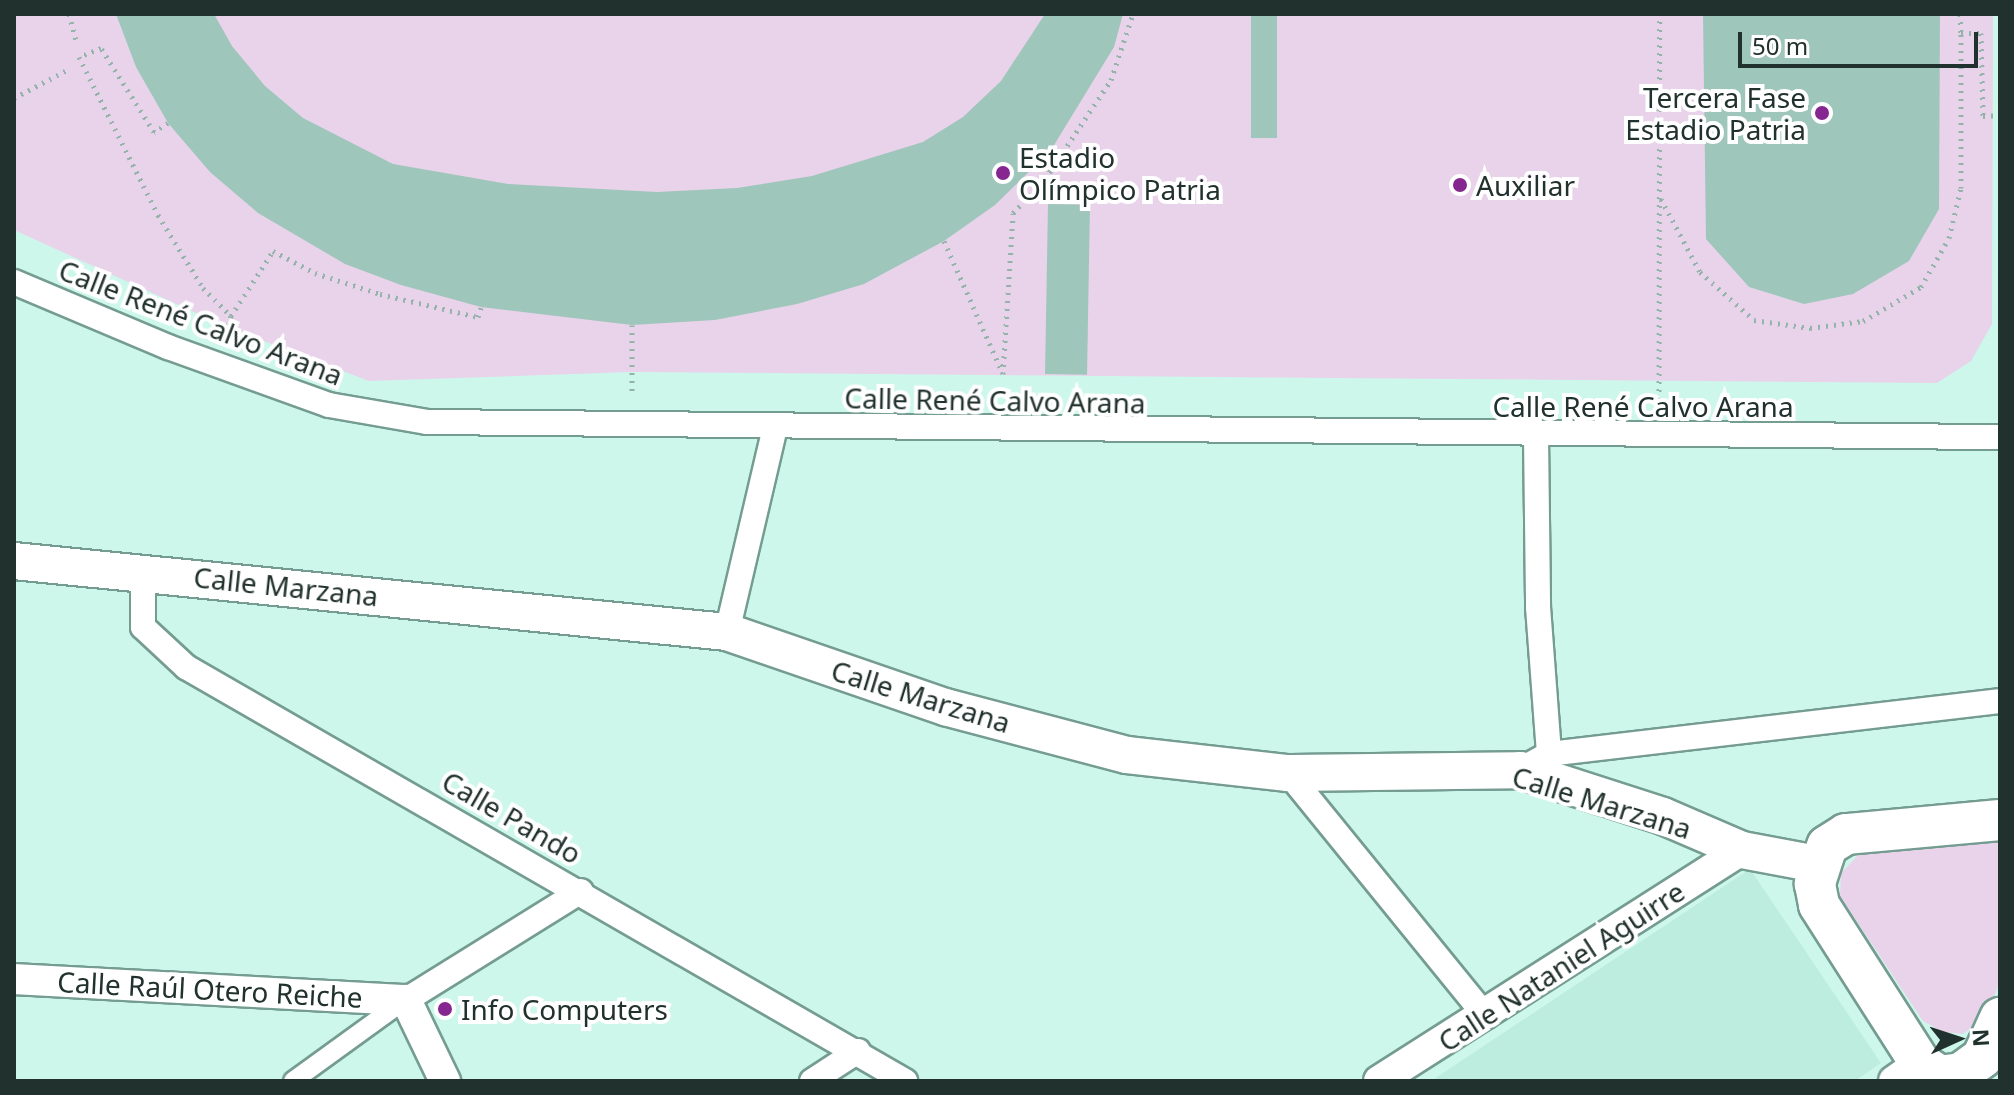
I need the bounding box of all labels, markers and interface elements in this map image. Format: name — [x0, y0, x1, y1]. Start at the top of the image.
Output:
scale bar — [1742, 16, 1982, 66]
text: 50 m — [1752, 29, 1808, 62]
place label: Tercera Fase Estadio Patria — [1625, 80, 1806, 146]
marker: Tercera Fase Estadio Patria — [1813, 104, 1831, 122]
place label: Estadio Olímpico Patria — [1019, 140, 1221, 206]
marker: Estadio Olímpico Patria — [994, 164, 1012, 182]
place label: Auxiliar — [1476, 168, 1575, 202]
marker: Auxiliar — [1451, 176, 1469, 194]
street label: Calle René Calvo Arana — [54, 252, 348, 392]
street label: Calle René Calvo Arana — [844, 381, 1146, 419]
street label: Calle René Calvo Arana — [1492, 389, 1794, 423]
street label: Calle Marzana — [192, 560, 380, 612]
street label: Calle Marzana — [827, 653, 1015, 739]
street label: Calle Marzana — [1508, 759, 1696, 845]
street label: Calle Pando — [436, 764, 588, 870]
street label: Calle Nataniel Aguirre — [1432, 874, 1690, 1058]
street label: Calle Raúl Otero Reiche — [56, 964, 364, 1014]
place label: Info Computers — [461, 992, 668, 1026]
north arrow — [1918, 999, 1998, 1079]
marker: Info Computers — [436, 1000, 454, 1018]
text: N — [1967, 1028, 1997, 1047]

